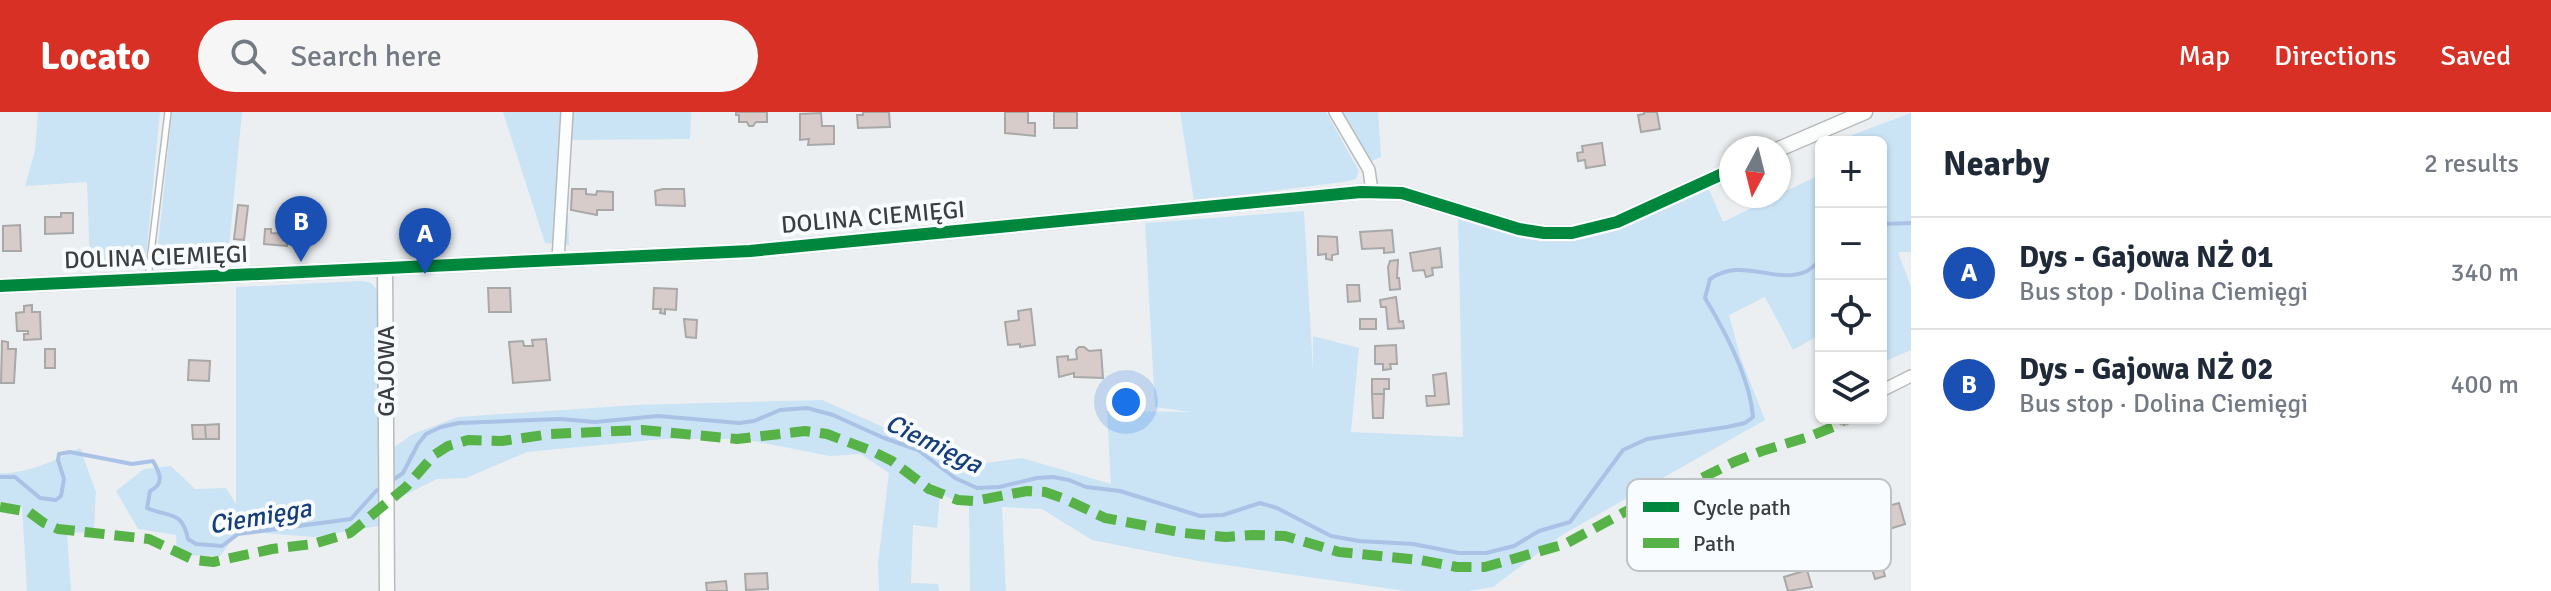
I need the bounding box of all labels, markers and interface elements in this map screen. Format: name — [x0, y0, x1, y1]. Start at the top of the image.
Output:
search box — [198, 20, 758, 92]
text: Locato — [40, 33, 150, 80]
icon: search — [226, 34, 270, 78]
text: Search here — [290, 38, 442, 75]
text: Map — [2178, 39, 2230, 73]
text: Directions — [2274, 39, 2396, 73]
text: Saved — [2440, 39, 2511, 73]
north arrow — [1719, 136, 1791, 208]
map controls — [1815, 136, 1887, 424]
button: + — [1815, 136, 1887, 208]
text: Nearby — [1943, 143, 2050, 185]
text: 2 results — [2424, 148, 2519, 180]
street label: DOLINA CIEMIĘGI — [780, 194, 966, 240]
pin: B — [275, 196, 327, 262]
pin: A — [399, 208, 451, 274]
button: − — [1815, 208, 1887, 280]
street label: DOLINA CIEMIĘGI — [63, 239, 249, 275]
text: Dys - Gajowa NŻ 01 — [2019, 239, 2273, 276]
text: A — [1961, 257, 1977, 289]
text: 340 m — [2450, 257, 2519, 289]
text: Bus stop · Dolina Ciemięgi — [2019, 276, 2308, 308]
button: locate — [1815, 280, 1887, 352]
street label: GAJOWA — [371, 325, 401, 417]
text: Dys - Gajowa NŻ 02 — [2019, 351, 2273, 388]
button: layers — [1815, 352, 1887, 424]
text: B — [1961, 369, 1977, 401]
text: 400 m — [2450, 369, 2519, 401]
your location — [1106, 382, 1146, 422]
text: Bus stop · Dolina Ciemięgi — [2019, 388, 2308, 420]
water label: Ciemięga — [880, 407, 988, 481]
legend — [1627, 479, 1891, 571]
water label: Ciemięga — [206, 492, 315, 542]
text: Cycle path — [1693, 494, 1791, 521]
text: Path — [1693, 530, 1736, 557]

